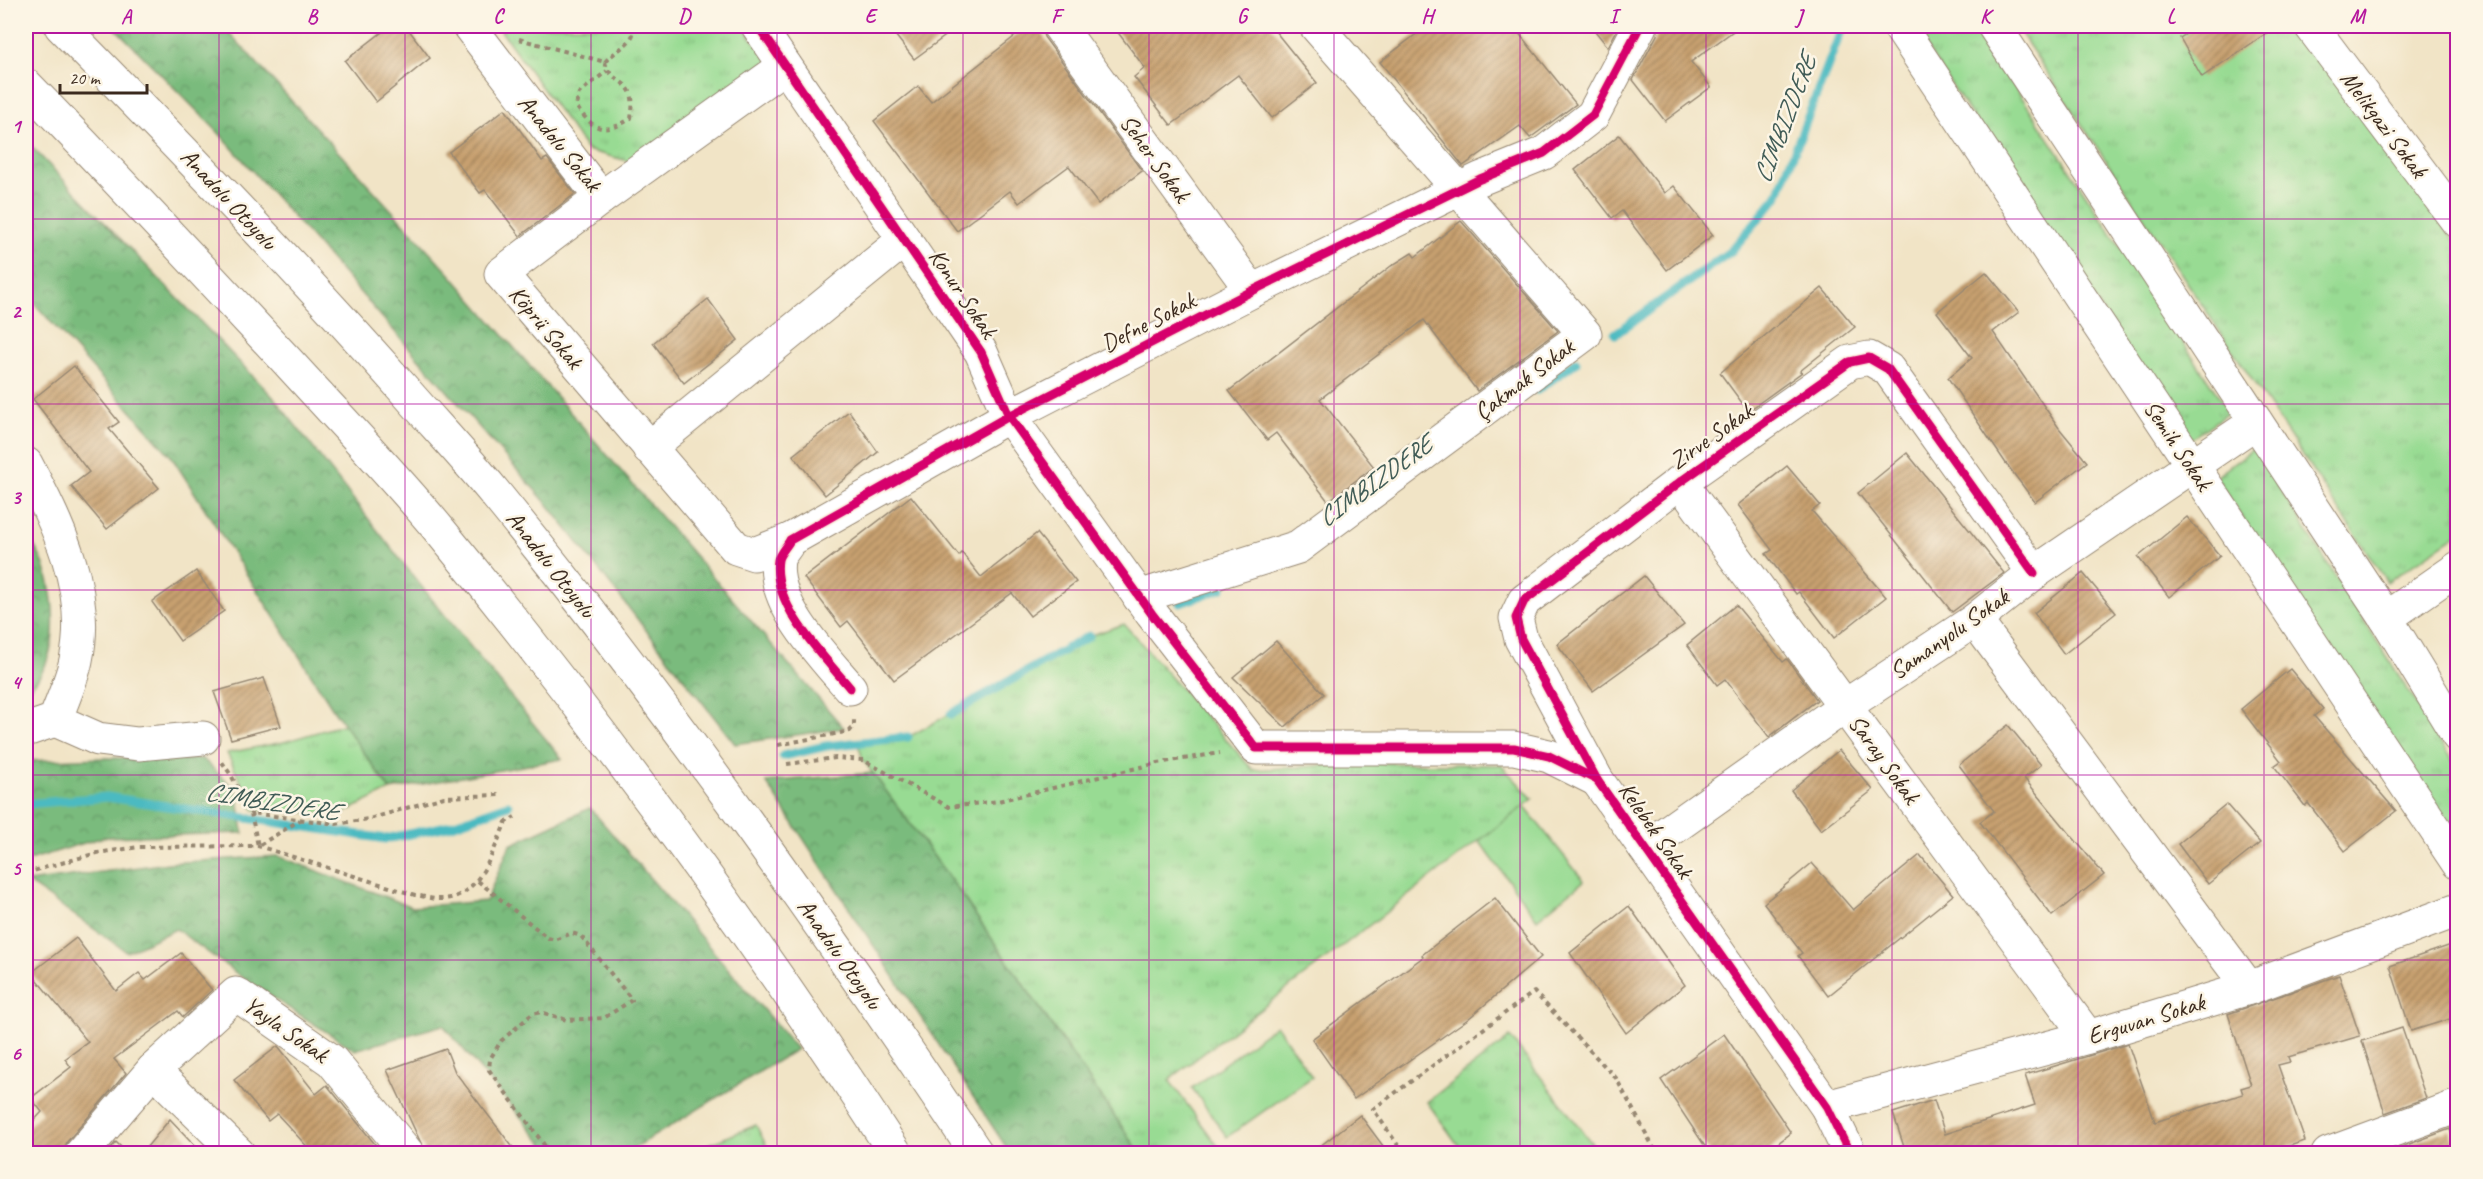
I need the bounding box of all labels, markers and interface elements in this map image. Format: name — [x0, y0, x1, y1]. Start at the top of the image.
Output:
text: A — [121, 4, 133, 29]
text: B — [307, 4, 319, 29]
text: C — [493, 4, 505, 29]
text: D — [678, 4, 692, 29]
text: E — [865, 4, 879, 29]
text: F — [1051, 4, 1065, 29]
text: G — [1237, 4, 1250, 29]
text: H — [1421, 4, 1436, 29]
text: I — [1609, 4, 1622, 29]
text: J — [1794, 4, 1806, 29]
text: K — [1980, 4, 1994, 29]
text: L — [2167, 4, 2177, 29]
text: M — [2350, 4, 2367, 29]
water label: CIMBIZDERE — [1745, 44, 1826, 187]
scale bar — [60, 57, 147, 95]
street label: Melikgazi Sokak — [2334, 64, 2435, 185]
text: 20 m — [69, 67, 102, 89]
street label: Anadolu Sokak — [512, 88, 610, 200]
street label: Seher Sokak — [1113, 109, 1198, 209]
text: 1 — [12, 114, 23, 139]
street label: Anadolu Otoyolu — [174, 142, 285, 258]
street label: Konur Sokak — [922, 243, 1005, 345]
street label: Köprü Sokak — [502, 279, 591, 377]
street label: Defne Sokak — [1096, 285, 1202, 358]
text: 2 — [12, 299, 23, 324]
street label: Çakmak Sokak — [1468, 330, 1582, 426]
street label: Semih Sokak — [2137, 394, 2220, 497]
street label: Zirve Sokak — [1663, 395, 1760, 476]
water label: CIMBIZDERE — [1311, 425, 1444, 534]
text: 3 — [12, 485, 23, 510]
street label: Anadolu Otoyolu — [500, 504, 604, 625]
street label: Samanyolu Sokak — [1884, 581, 2016, 686]
text: 4 — [12, 670, 24, 695]
street label: Saray Sokak — [1842, 709, 1928, 811]
water label: CIMBIZDERE — [203, 775, 348, 829]
street label: Kelebek Sokak — [1612, 776, 1701, 886]
text: 5 — [12, 856, 23, 881]
street label: Anadolu Otoyolu — [791, 893, 890, 1017]
street label: Erguvan Sokak — [2084, 986, 2210, 1051]
street label: Yayla Sokak — [238, 989, 336, 1070]
text: 6 — [11, 1041, 22, 1066]

